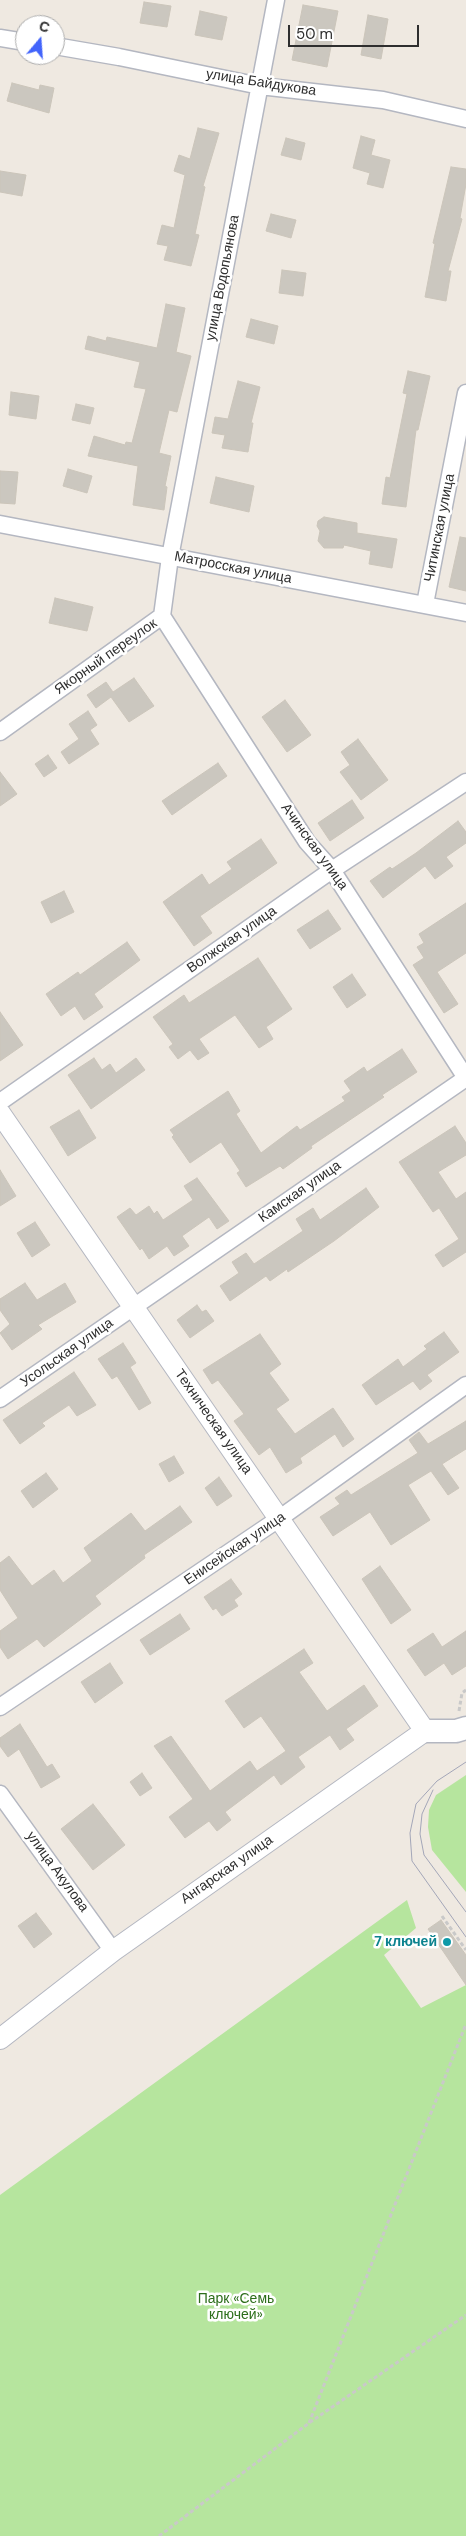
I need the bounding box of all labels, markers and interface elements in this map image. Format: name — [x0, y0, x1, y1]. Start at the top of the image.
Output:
north arrow — [15, 15, 65, 65]
scale bar — [291, 15, 422, 47]
text: С — [37, 17, 52, 37]
text: 50 m — [296, 24, 333, 44]
street label: улица Байдукова — [205, 66, 317, 100]
street label: улица Водопьянова — [203, 214, 243, 342]
street label: Читинская улица — [421, 472, 459, 584]
street label: Матросская улица — [173, 548, 293, 588]
street label: Якорный переулок — [52, 615, 160, 699]
street label: Ачинская улица — [277, 800, 351, 894]
street label: Волжская улица — [184, 903, 280, 977]
street label: Камская улица — [256, 1157, 344, 1227]
street label: Усольская улица — [18, 1315, 116, 1391]
street label: Техническая улица — [171, 1366, 255, 1478]
street label: Енисейская улица — [181, 1509, 289, 1589]
street label: улица Акулова — [22, 1828, 92, 1916]
street label: Ангарская улица — [178, 1832, 276, 1908]
place label: 7 ключей — [374, 1934, 437, 1950]
marker: 7 ключей — [441, 1936, 453, 1948]
park label: Парк «Семь ключей» — [198, 2291, 274, 2324]

